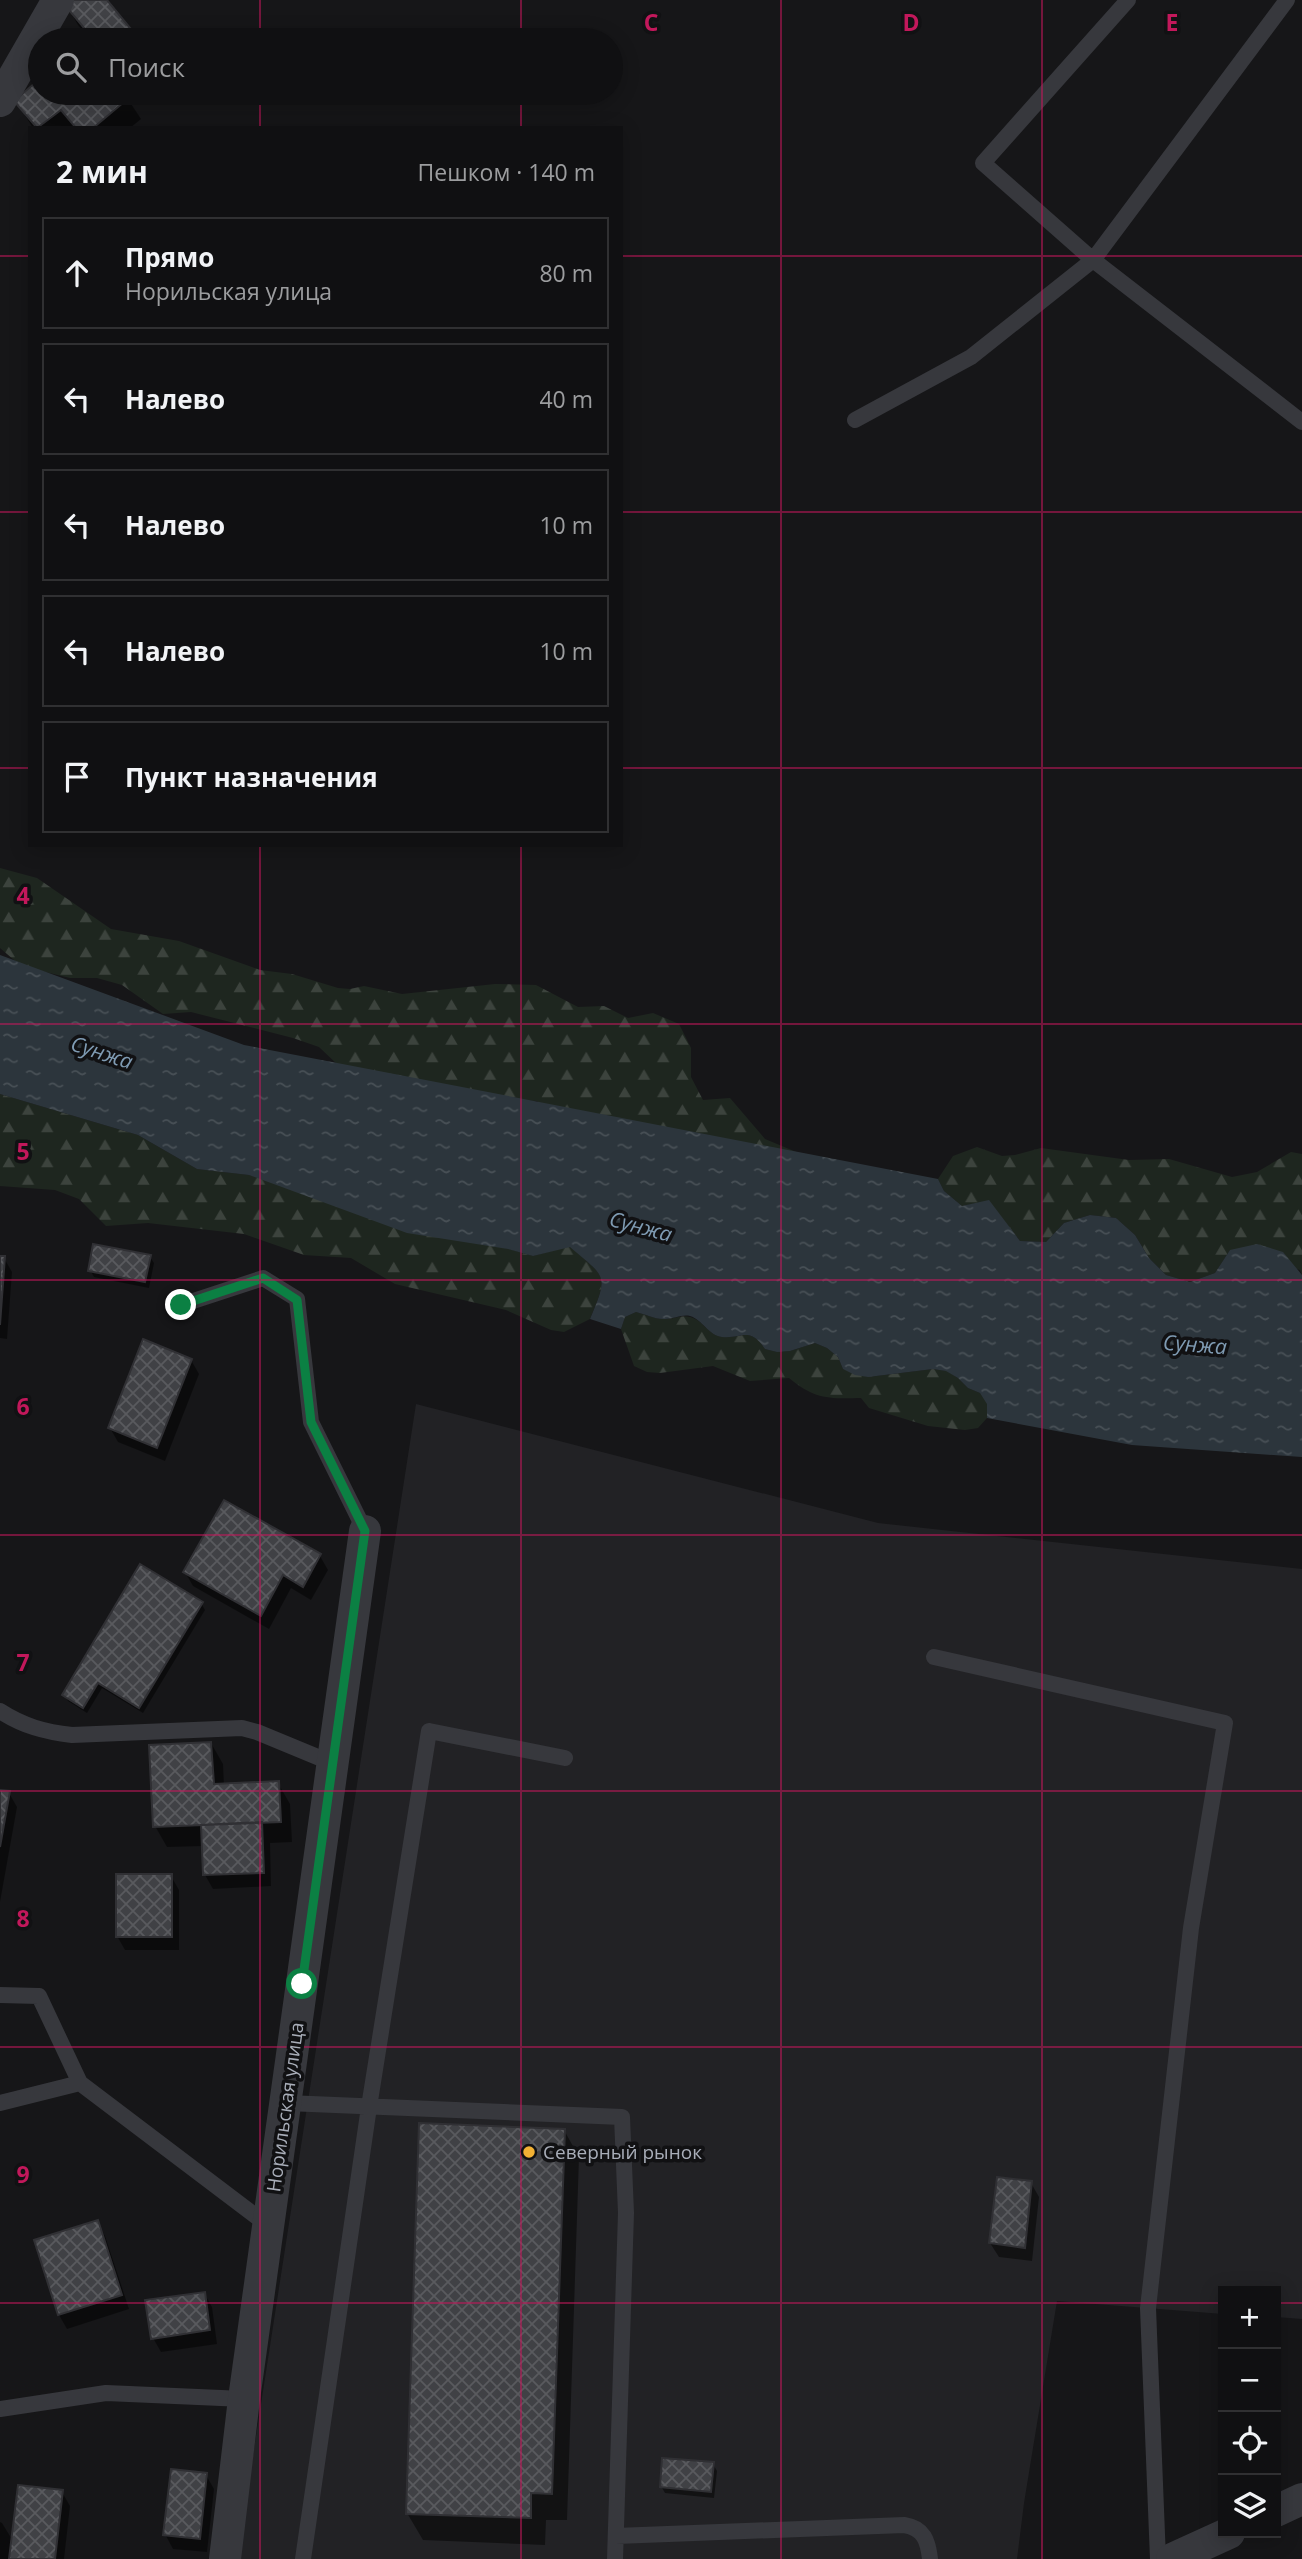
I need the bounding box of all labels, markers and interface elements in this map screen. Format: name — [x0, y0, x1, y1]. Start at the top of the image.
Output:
text: C — [644, 6, 658, 38]
text: D — [902, 6, 920, 38]
text: E — [1166, 6, 1178, 38]
search box — [28, 28, 623, 105]
icon: search — [52, 48, 90, 86]
text: Поиск — [108, 49, 185, 85]
text: 2 мин — [56, 151, 148, 192]
text: Пешком · 140 m — [418, 156, 595, 188]
text: Прямо — [125, 239, 214, 275]
icon: ahead — [58, 254, 96, 292]
text: 80 m — [539, 257, 593, 289]
text: Норильская улица — [125, 275, 332, 307]
icon: left — [58, 380, 96, 418]
text: Налево — [125, 381, 225, 417]
text: 40 m — [539, 383, 593, 415]
icon: left — [58, 506, 96, 544]
text: Налево — [125, 507, 225, 543]
text: 10 m — [539, 509, 593, 541]
icon: left — [58, 632, 96, 670]
text: Налево — [125, 633, 225, 669]
text: 10 m — [539, 635, 593, 667]
icon: arrive — [58, 758, 96, 796]
text: Пункт назначения — [125, 759, 378, 795]
text: 4 — [16, 879, 30, 911]
water label: Сунжа — [67, 1029, 137, 1075]
text: 5 — [16, 1135, 30, 1167]
water label: Сунжа — [607, 1204, 676, 1248]
route end — [165, 1289, 196, 1320]
water label: Сунжа — [1162, 1328, 1228, 1360]
text: 6 — [16, 1390, 30, 1422]
text: 7 — [16, 1646, 30, 1678]
text: 8 — [16, 1902, 30, 1934]
route start — [286, 1968, 317, 1999]
street label: Норильская улица — [260, 2020, 310, 2194]
place label: Северный рынок — [543, 2139, 702, 2165]
marker: Северный рынок — [521, 2144, 537, 2160]
text: 9 — [16, 2158, 30, 2190]
map controls — [1218, 2286, 1281, 2538]
button: + — [1218, 2286, 1281, 2349]
button: − — [1218, 2349, 1281, 2412]
button: locate — [1218, 2412, 1281, 2475]
button: layers — [1218, 2475, 1281, 2538]

